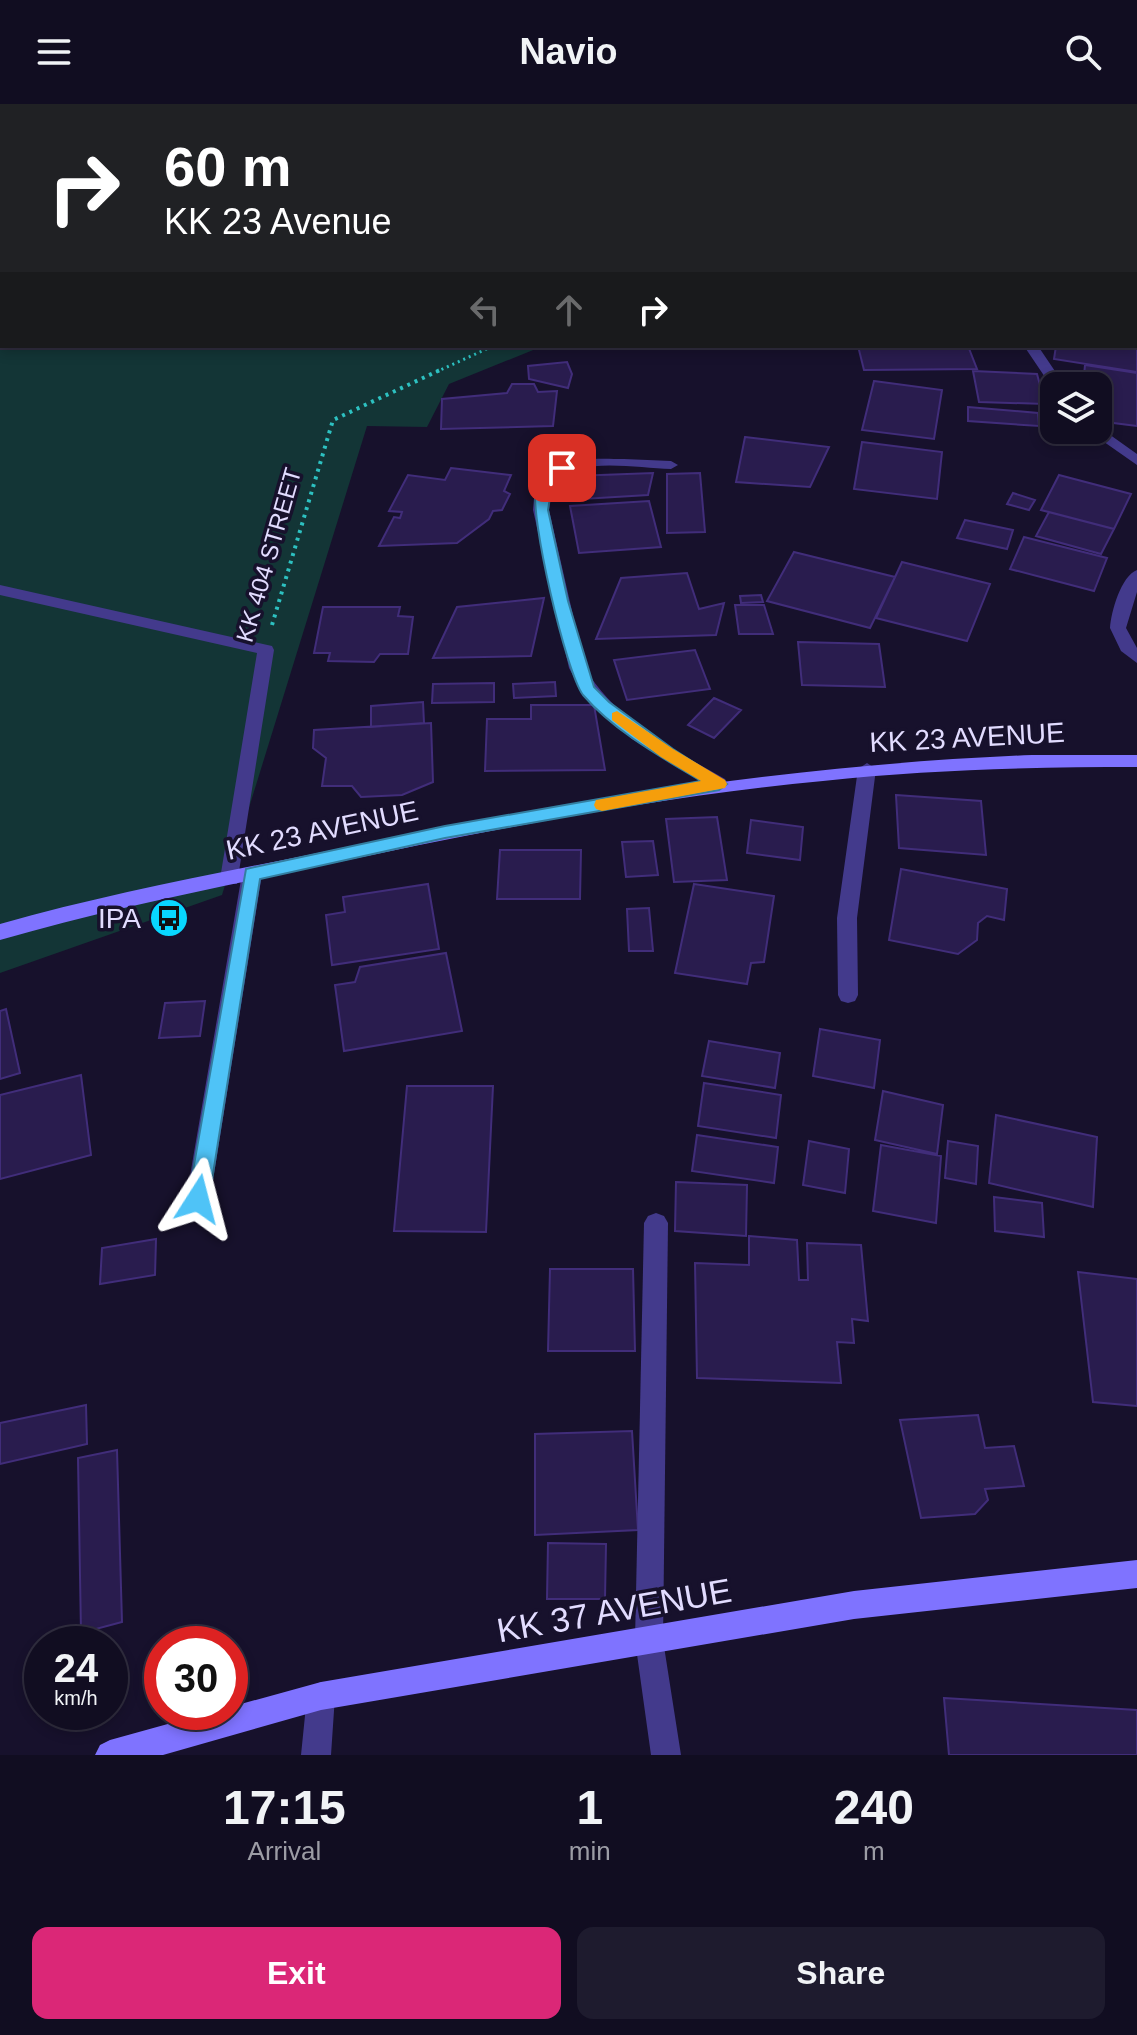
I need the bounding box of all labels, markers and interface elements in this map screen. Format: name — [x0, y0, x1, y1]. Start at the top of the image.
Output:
icon: menu — [32, 30, 76, 74]
icon: search — [1061, 30, 1105, 74]
text: Navio — [519, 31, 618, 72]
text: 60 m — [164, 135, 292, 198]
icon: right — [32, 136, 136, 240]
text: KK 23 Avenue — [164, 201, 392, 242]
icon: left — [463, 288, 507, 332]
icon: ahead — [547, 288, 591, 332]
icon: right — [631, 288, 675, 332]
map controls — [1040, 372, 1112, 444]
button: layers — [1040, 372, 1112, 444]
pin — [528, 434, 596, 502]
icon: arrive — [540, 446, 584, 490]
street label: KK 404 STREET — [231, 464, 306, 645]
street label: KK 23 AVENUE — [869, 717, 1065, 758]
street label: KK 23 AVENUE — [223, 795, 421, 866]
bus stop icon: IPA — [148, 897, 190, 939]
place label: IPA — [98, 903, 141, 934]
position arrow — [156, 1157, 240, 1241]
street label: KK 37 AVENUE — [494, 1571, 734, 1649]
speed limit sign: 30 — [144, 1626, 248, 1730]
text: 24 — [54, 1646, 98, 1690]
text: km/h — [54, 1687, 98, 1709]
text: 17:15 — [223, 1781, 346, 1834]
text: 1 — [576, 1781, 603, 1834]
text: 240 — [834, 1781, 914, 1834]
text: Arrival — [248, 1836, 321, 1866]
text: min — [569, 1836, 611, 1866]
text: m — [863, 1836, 885, 1866]
button: Exit — [32, 1927, 561, 2019]
button: Share — [577, 1927, 1105, 2019]

